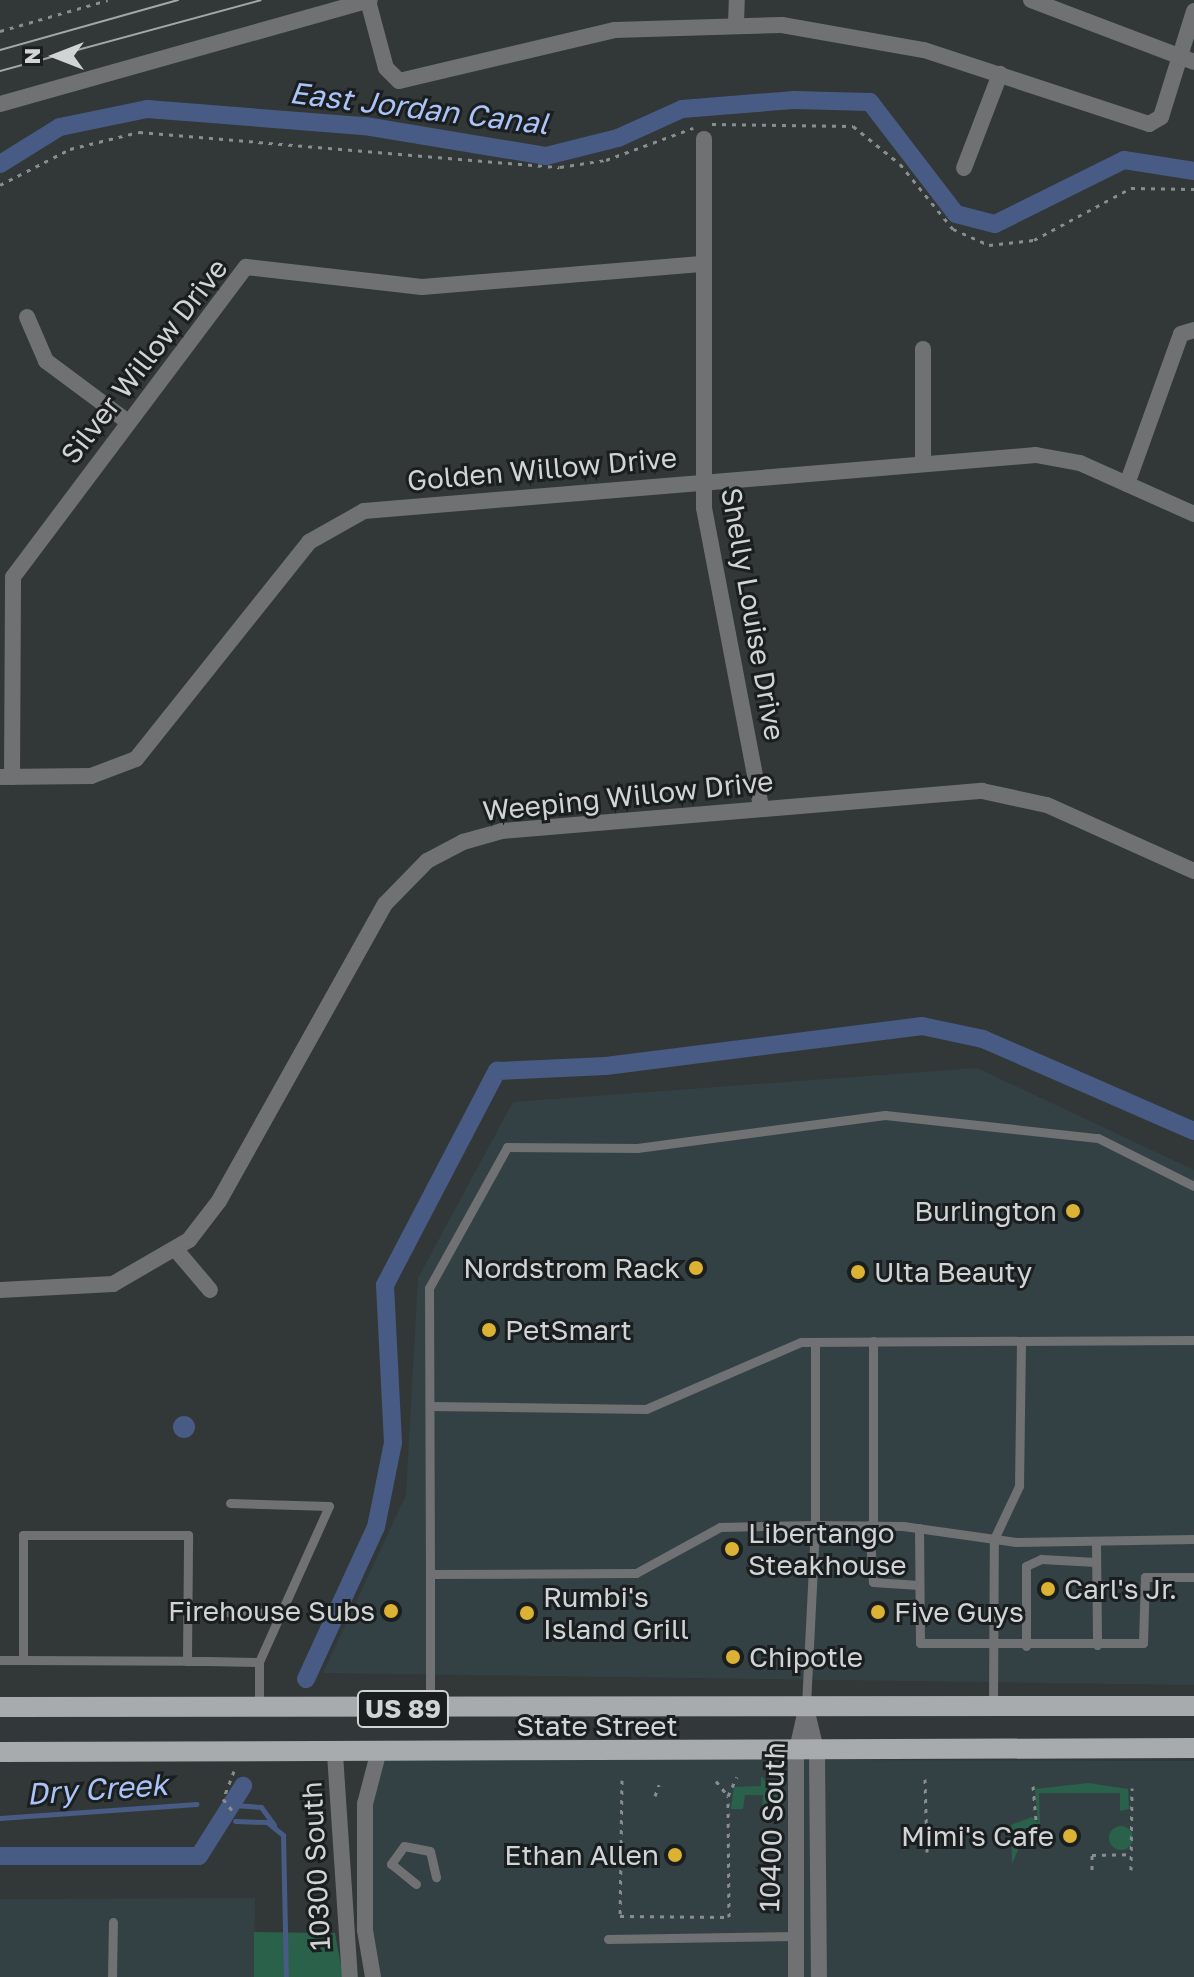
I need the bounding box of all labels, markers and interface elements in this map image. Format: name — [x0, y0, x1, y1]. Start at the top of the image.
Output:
north arrow — [16, 16, 96, 96]
text: N — [18, 48, 45, 64]
water label: East Jordan Canal — [288, 74, 550, 142]
street label: Silver Willow Drive — [54, 252, 234, 470]
street label: Golden Willow Drive — [406, 440, 678, 498]
street label: Shelly Louise Drive — [714, 485, 792, 743]
street label: Weeping Willow Drive — [481, 764, 775, 828]
place label: Burlington — [914, 1194, 1057, 1228]
marker: Burlington — [1064, 1202, 1082, 1220]
place label: Nordstrom Rack — [463, 1251, 680, 1285]
place label: Ulta Beauty — [874, 1255, 1032, 1289]
marker: Nordstrom Rack — [687, 1259, 705, 1277]
marker: Ulta Beauty — [849, 1263, 867, 1281]
place label: PetSmart — [505, 1313, 632, 1347]
marker: PetSmart — [480, 1321, 498, 1339]
place label: Libertango Steakhouse — [748, 1516, 906, 1582]
marker: Libertango Steakhouse — [723, 1540, 741, 1558]
place label: Carl's Jr. — [1064, 1572, 1177, 1606]
place label: Rumbi's Island Grill — [543, 1580, 689, 1646]
marker: Carl's Jr. — [1039, 1580, 1057, 1598]
place label: Firehouse Subs — [168, 1594, 375, 1628]
place label: Five Guys — [894, 1595, 1024, 1629]
marker: Firehouse Subs — [382, 1602, 400, 1620]
marker: Five Guys — [869, 1603, 887, 1621]
marker: Rumbi's Island Grill — [518, 1604, 536, 1622]
place label: Chipotle — [749, 1640, 863, 1674]
marker: Chipotle — [724, 1648, 742, 1666]
road number: US 89 — [355, 1687, 451, 1731]
street label: State Street — [516, 1709, 678, 1743]
street label: 10400 South — [752, 1742, 792, 1912]
water label: Dry Creek — [25, 1766, 169, 1812]
street label: 10300 South — [295, 1781, 337, 1951]
place label: Mimi's Cafe — [901, 1819, 1054, 1853]
marker: Mimi's Cafe — [1061, 1827, 1079, 1845]
place label: Ethan Allen — [504, 1838, 659, 1872]
marker: Ethan Allen — [666, 1846, 684, 1864]

